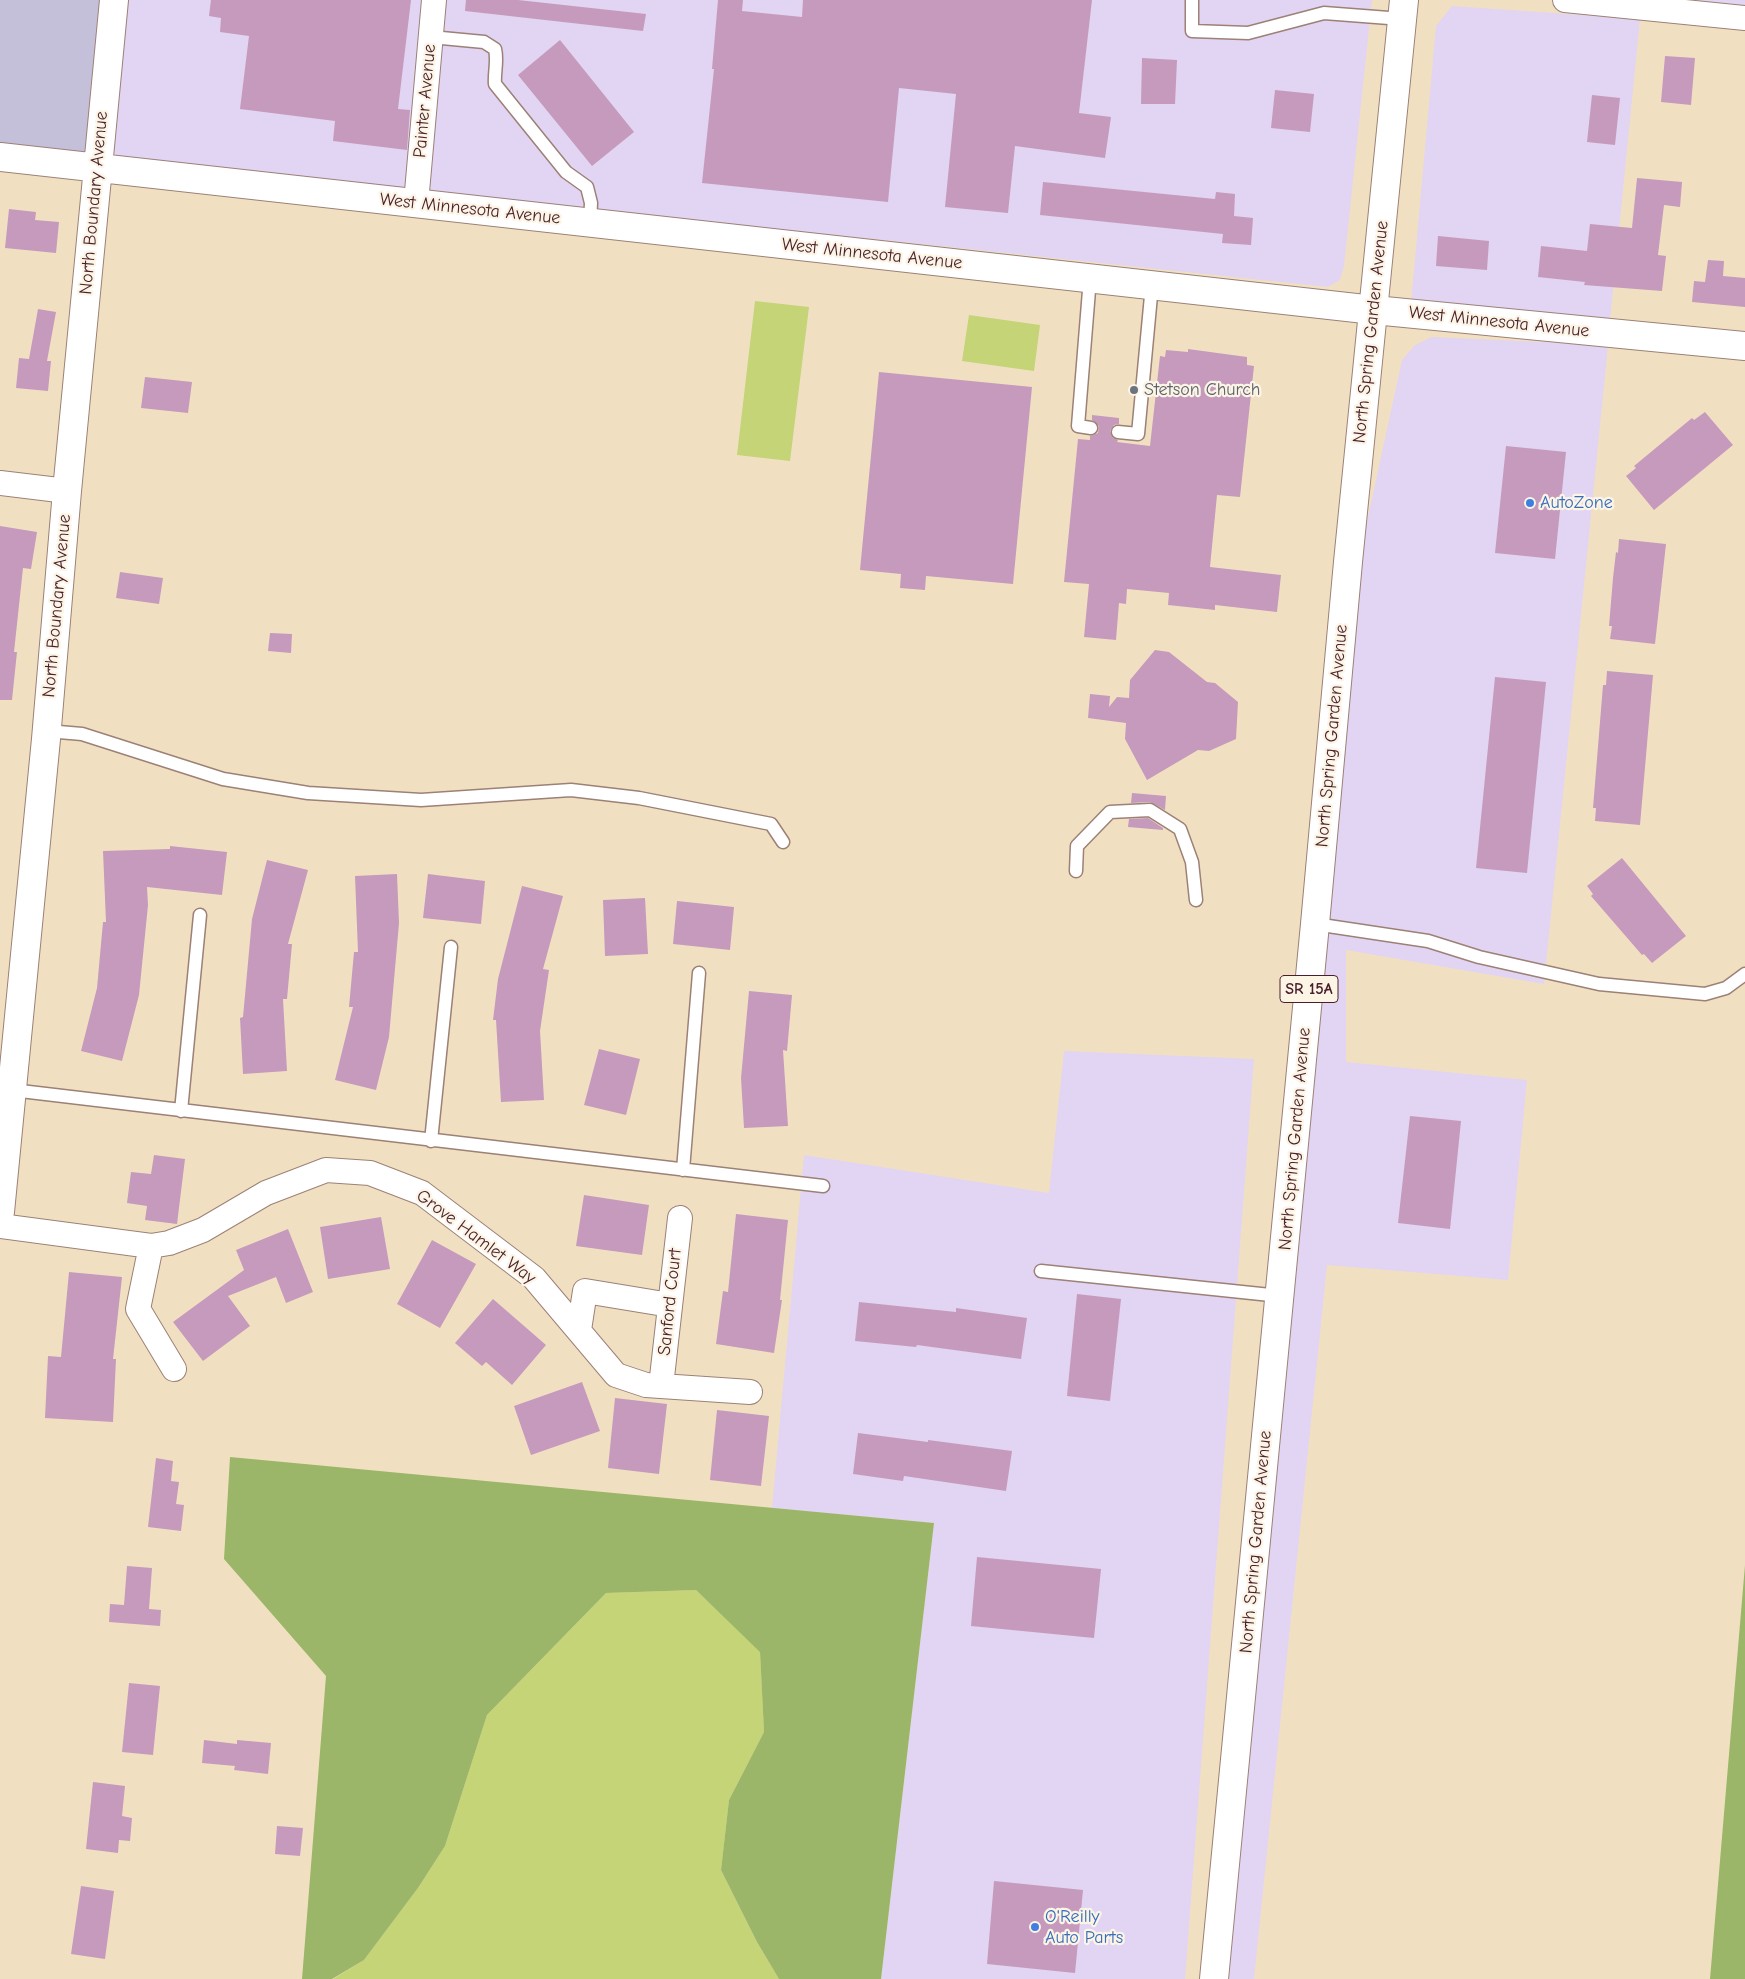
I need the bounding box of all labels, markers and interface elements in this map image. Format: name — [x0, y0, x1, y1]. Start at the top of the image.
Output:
street label: Painter Avenue — [409, 43, 441, 159]
street label: North Boundary Avenue — [75, 110, 113, 296]
street label: West Minnesota Avenue — [379, 189, 561, 229]
street label: North Spring Garden Avenue — [1349, 220, 1393, 444]
street label: West Minnesota Avenue — [781, 234, 963, 274]
street label: West Minnesota Avenue — [1408, 302, 1590, 342]
place label: Stetson Church — [1144, 379, 1260, 401]
marker: Stetson Church — [1128, 384, 1140, 396]
place label: AutoZone — [1540, 492, 1613, 514]
marker: AutoZone — [1524, 497, 1536, 509]
street label: North Boundary Avenue — [38, 513, 76, 699]
street label: North Spring Garden Avenue — [1311, 624, 1353, 848]
road number: SR 15A — [1280, 976, 1338, 1002]
street label: North Spring Garden Avenue — [1274, 1027, 1316, 1251]
street label: Grove Hamlet Way — [412, 1185, 540, 1289]
street label: Sanford Court — [654, 1247, 686, 1357]
street label: North Spring Garden Avenue — [1235, 1430, 1277, 1654]
place label: O'Reilly Auto Parts — [1045, 1906, 1123, 1948]
marker: O'Reilly Auto Parts — [1029, 1921, 1041, 1933]

